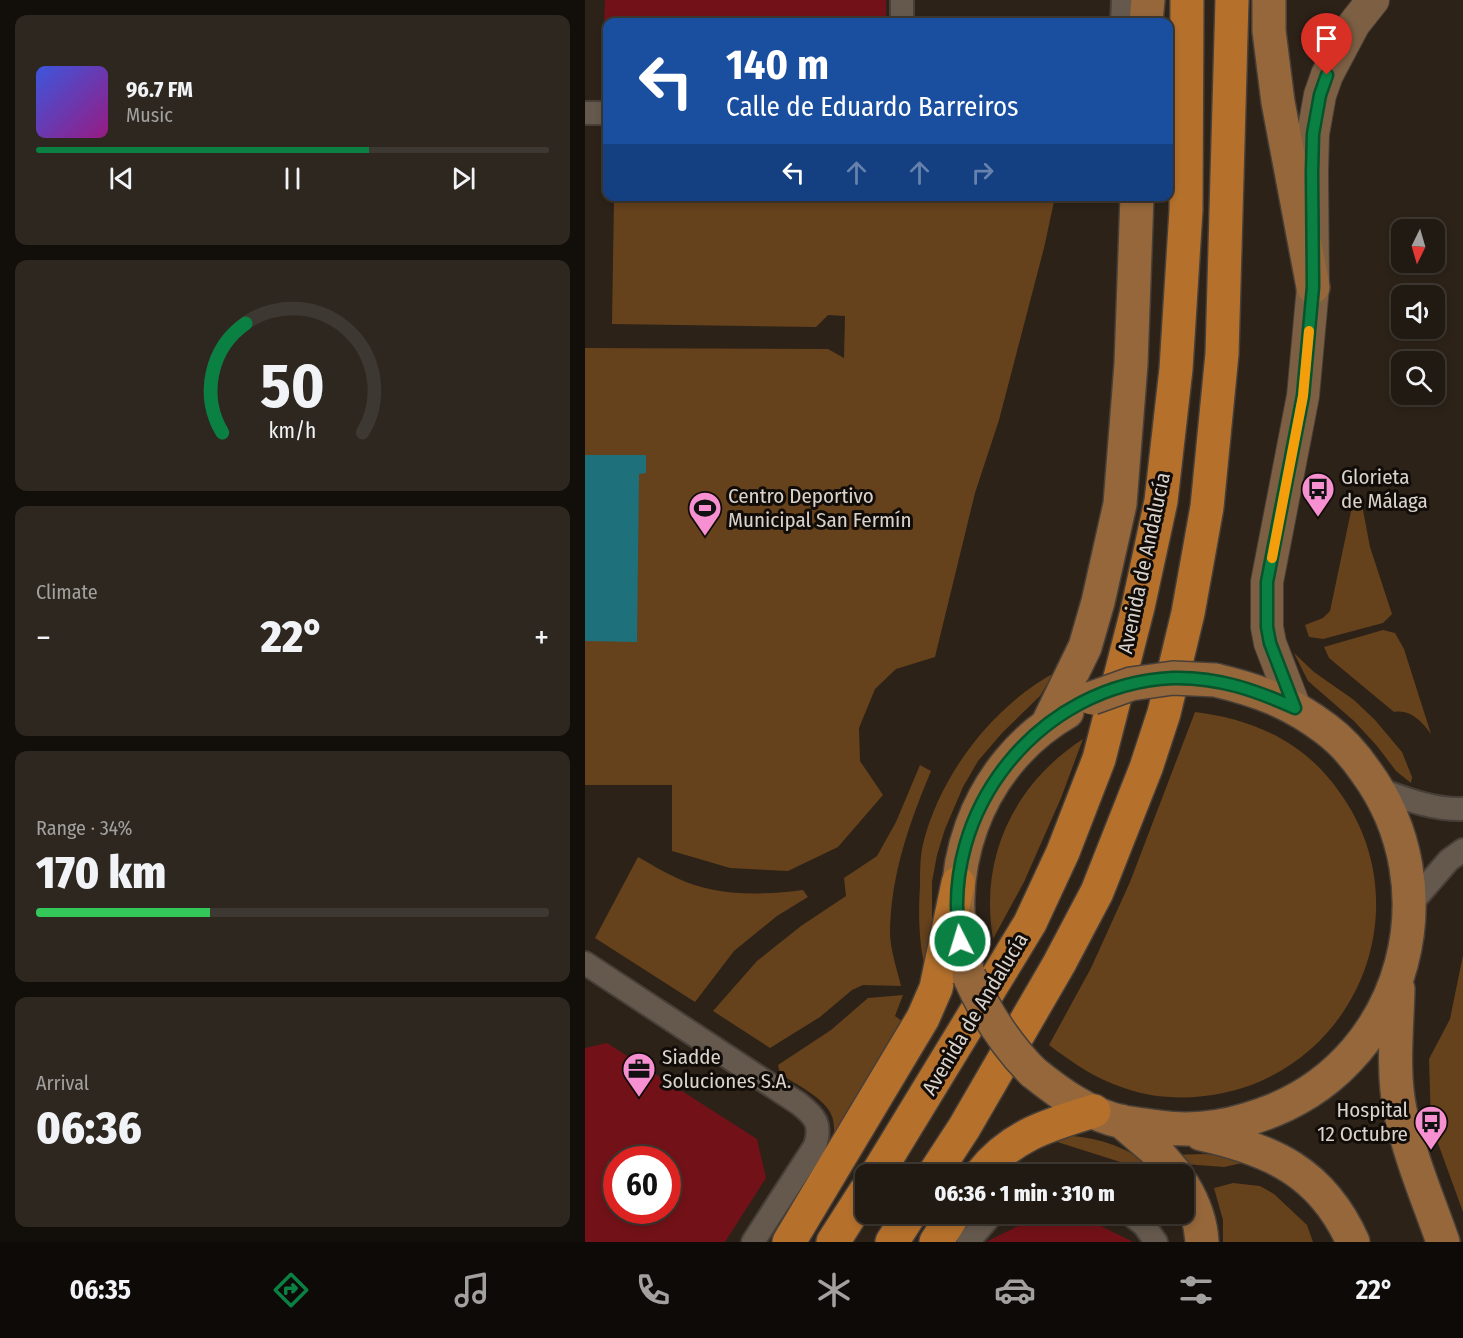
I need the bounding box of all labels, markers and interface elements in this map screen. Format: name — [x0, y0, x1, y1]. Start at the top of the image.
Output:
pin — [1301, 13, 1352, 75]
icon: arrive — [1310, 22, 1343, 55]
text: 140 m — [726, 40, 829, 90]
icon: left — [627, 42, 705, 120]
text: 96.7 FM — [126, 76, 193, 103]
text: Calle de Eduardo Barreiros — [726, 91, 1019, 123]
text: Music — [126, 103, 173, 127]
icon: left — [777, 156, 810, 189]
icon: ahead — [840, 156, 873, 189]
icon: ahead — [903, 156, 936, 189]
icon: right — [966, 156, 999, 189]
icon: previous — [105, 162, 138, 195]
icon: pause — [276, 162, 309, 195]
icon: next — [447, 162, 480, 195]
north arrow — [1391, 219, 1445, 273]
map controls — [1391, 219, 1445, 405]
button: sound — [1391, 285, 1445, 339]
text: 50 — [260, 349, 325, 424]
button: search — [1391, 351, 1445, 405]
text: km/h — [269, 418, 316, 444]
place label: Glorieta de Málaga — [1341, 464, 1428, 514]
street label: Avenida de Andalucía — [1112, 470, 1176, 656]
bus stop icon: Glorieta de Málaga — [1300, 471, 1336, 518]
place label: Centro Deportivo Municipal San Fermín — [728, 483, 911, 533]
sports icon: Centro Deportivo Municipal San Fermín — [687, 490, 723, 537]
text: Climate — [36, 580, 98, 604]
text: 22° — [261, 610, 324, 664]
text: − — [36, 618, 51, 658]
text: + — [534, 618, 549, 658]
text: Range · 34% — [36, 816, 132, 840]
text: 170 km — [36, 846, 166, 900]
position arrow — [928, 909, 992, 973]
street label: Avenida de Andalucía — [916, 928, 1034, 1100]
place label: Siadde Soluciones S.A. — [662, 1044, 791, 1094]
office icon: Siadde Soluciones S.A. — [621, 1051, 657, 1098]
text: Arrival — [36, 1071, 89, 1095]
place label: Hospital 12 Octubre — [1317, 1097, 1408, 1147]
text: 06:36 — [36, 1101, 142, 1155]
bus stop icon: Hospital 12 Octubre — [1413, 1104, 1449, 1151]
speed limit sign: 60 — [603, 1146, 681, 1224]
text: 06:36 · 1 min · 310 m — [934, 1180, 1115, 1207]
icon: directions — [270, 1269, 312, 1311]
icon: music — [451, 1269, 493, 1311]
icon: phone — [632, 1269, 674, 1311]
icon: climate — [813, 1269, 855, 1311]
icon: car — [994, 1269, 1036, 1311]
icon: filters — [1175, 1269, 1217, 1311]
text: 06:35 — [69, 1274, 131, 1306]
text: 22° — [1356, 1274, 1393, 1306]

